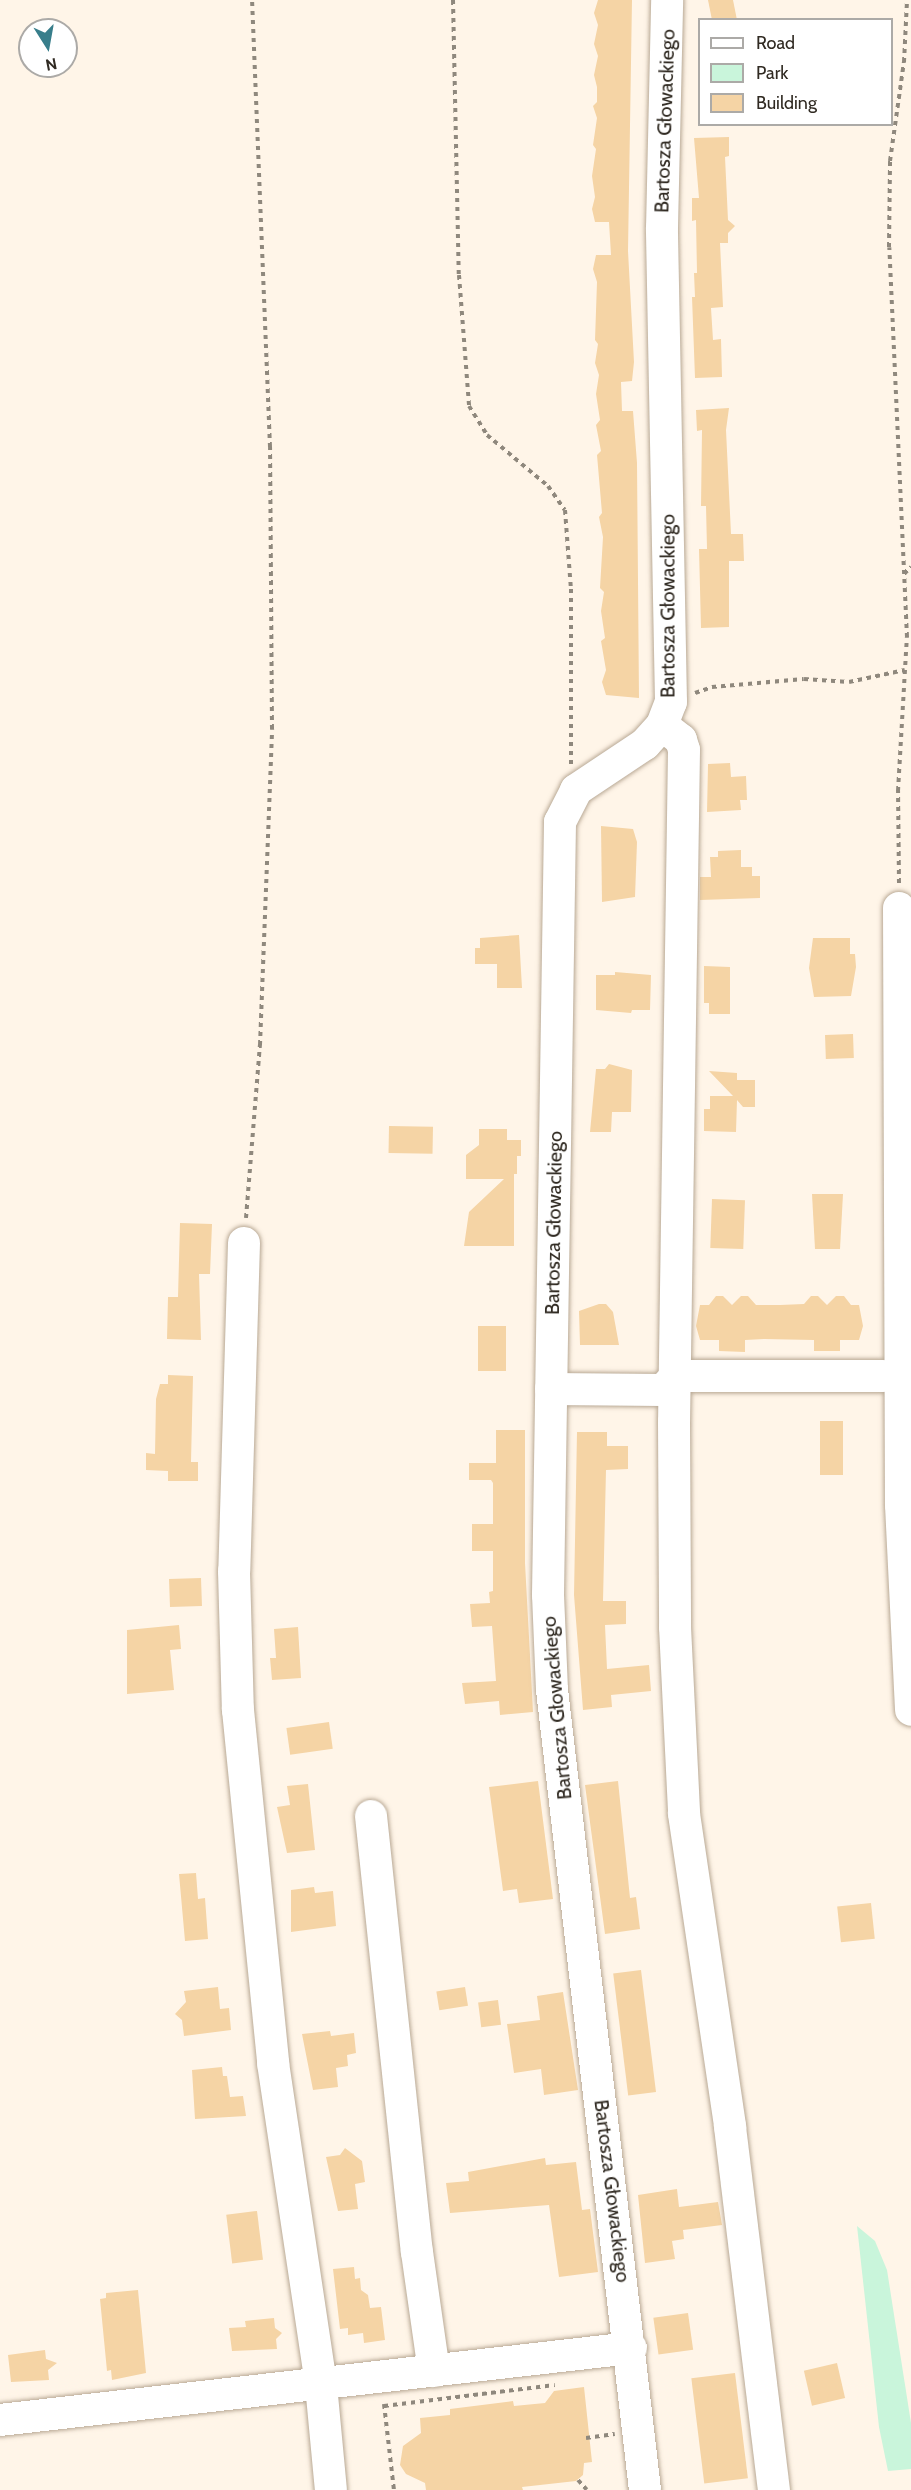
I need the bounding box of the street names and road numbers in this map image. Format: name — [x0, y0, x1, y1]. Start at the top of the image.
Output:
street label: Bartosza Głowackiego — [650, 29, 680, 213]
street label: Bartosza Głowackiego — [656, 514, 680, 698]
street label: Bartosza Głowackiego — [540, 1131, 568, 1315]
street label: Bartosza Głowackiego — [537, 1615, 577, 1801]
street label: Bartosza Głowackiego — [589, 2098, 635, 2284]

